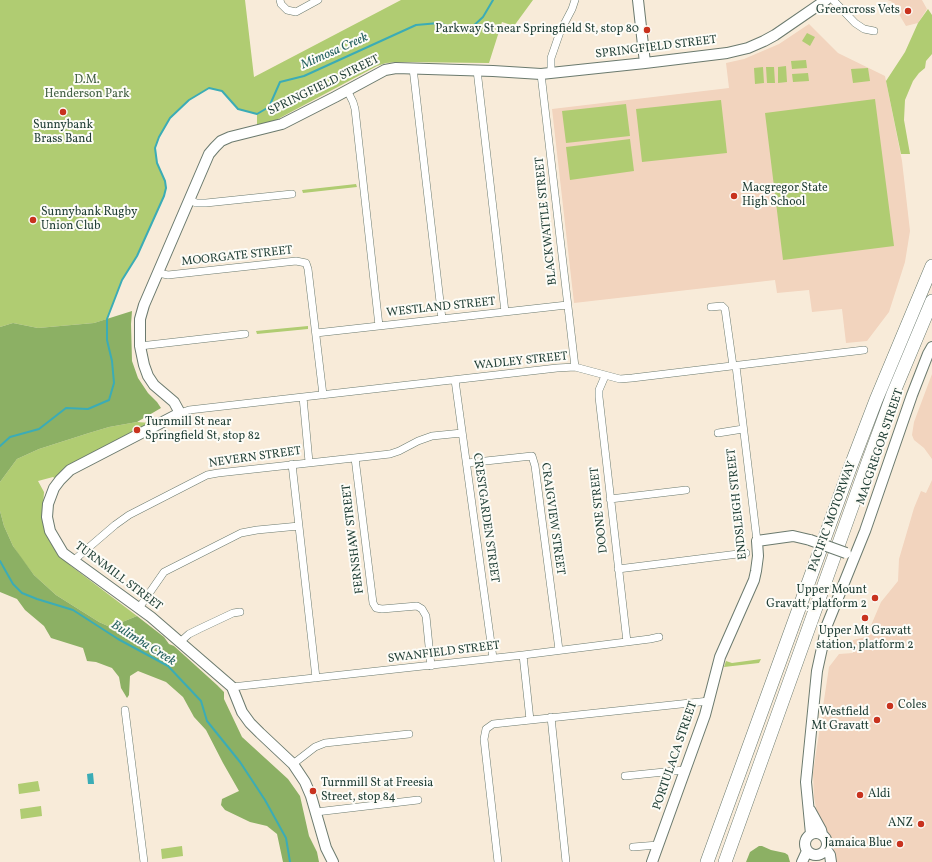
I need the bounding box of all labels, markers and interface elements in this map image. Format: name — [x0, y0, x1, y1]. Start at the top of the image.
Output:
place label: Greencross Vets — [816, 4, 900, 18]
marker: Greencross Vets — [903, 6, 913, 16]
place label: Parkway St near Springfield St, stop 80 — [435, 23, 639, 37]
marker: Parkway St near Springfield St, stop 80 — [642, 25, 652, 35]
water label: Mimosa Creek — [299, 30, 371, 74]
street label: SPRINGFIELD STREET — [595, 33, 717, 63]
street label: SPRINGFIELD STREET — [266, 53, 382, 119]
park label: D.M. Henderson Park — [45, 74, 129, 102]
marker: Sunnybank Brass Band — [58, 107, 68, 117]
place label: Sunnybank Brass Band — [33, 119, 93, 147]
street label: BLACKWATTLE STREET — [533, 156, 561, 286]
place label: Macgregor State High School — [742, 182, 828, 210]
marker: Macgregor State High School — [729, 191, 739, 201]
place label: Sunnybank Rugby Union Club — [41, 206, 137, 234]
marker: Sunnybank Rugby Union Club — [28, 215, 38, 225]
street label: MOORGATE STREET — [181, 244, 293, 270]
street label: WESTLAND STREET — [386, 295, 496, 321]
street label: WADLEY STREET — [474, 350, 568, 374]
street label: MACGREGOR STREET — [854, 387, 908, 507]
place label: Turnmill St near Springfield St, stop 82 — [145, 416, 260, 444]
marker: Turnmill St near Springfield St, stop 82 — [132, 425, 142, 435]
street label: NEVERN STREET — [208, 444, 302, 472]
street label: ENDSLEIGH STREET — [725, 447, 751, 561]
street label: CRESTGARDEN STREET — [469, 452, 501, 584]
street label: PACIFIC MOTORWAY — [806, 460, 860, 574]
street label: CRAIGVIEW STREET — [537, 462, 567, 576]
street label: DOONE STREET — [588, 466, 612, 554]
street label: FERNSHAW STREET — [340, 483, 368, 595]
street label: TURNMILL STREET — [71, 539, 165, 615]
place label: Upper Mount Gravatt, platform 2 — [766, 584, 867, 612]
marker: Upper Mount Gravatt, platform 2 — [870, 593, 880, 603]
marker: Upper Mt Gravatt station, platform 2 — [860, 613, 870, 623]
water label: Bulimba Creek — [108, 618, 178, 670]
place label: Upper Mt Gravatt station, platform 2 — [816, 625, 914, 653]
street label: SWANFIELD STREET — [387, 639, 501, 667]
place label: Coles — [898, 699, 927, 713]
street label: PORTULACA STREET — [651, 700, 701, 812]
marker: Coles — [885, 701, 895, 711]
place label: Westfield Mt Gravatt — [811, 706, 869, 734]
marker: Westfield Mt Gravatt — [872, 715, 882, 725]
place label: Turnmill St at Freesia Street, stop 84 — [321, 777, 433, 805]
marker: Turnmill St at Freesia Street, stop 84 — [308, 786, 318, 796]
place label: Aldi — [868, 788, 890, 802]
marker: Aldi — [855, 790, 865, 800]
place label: ANZ — [888, 817, 913, 831]
marker: ANZ — [916, 819, 926, 829]
place label: Jamaica Blue — [825, 837, 892, 851]
marker: Jamaica Blue — [895, 839, 905, 849]

